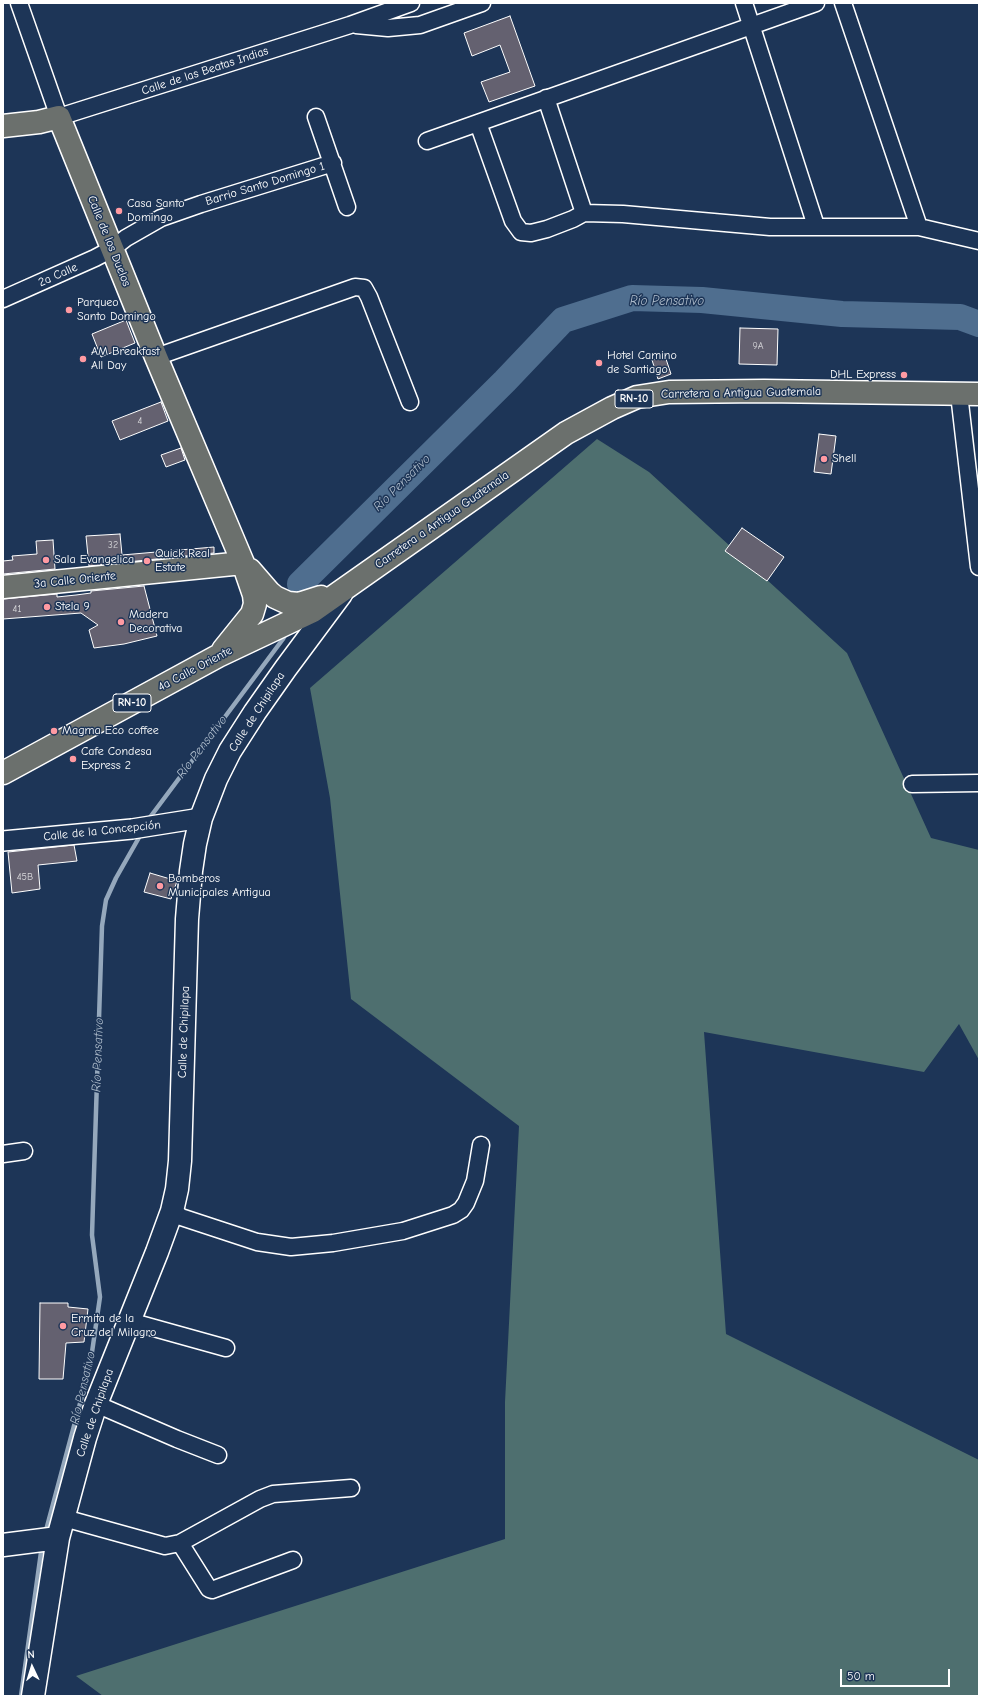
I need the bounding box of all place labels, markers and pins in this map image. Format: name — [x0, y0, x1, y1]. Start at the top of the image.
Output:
place label: Casa Santo Domingo — [127, 197, 185, 225]
marker: Casa Santo Domingo — [114, 206, 124, 216]
place label: Parqueo Santo Domingo — [77, 296, 156, 324]
marker: Parqueo Santo Domingo — [64, 305, 74, 315]
place label: AM Breakfast All Day — [91, 345, 160, 373]
place label: Hotel Camino de Santiago — [607, 349, 677, 377]
marker: AM Breakfast All Day — [78, 354, 88, 364]
marker: Hotel Camino de Santiago — [594, 358, 604, 368]
place label: DHL Express — [830, 368, 896, 382]
marker: DHL Express — [899, 370, 909, 380]
place label: Shell — [832, 452, 856, 466]
marker: Shell — [819, 454, 829, 464]
place label: Quick Real Estate — [155, 547, 210, 575]
place label: Sala Evangelica — [54, 553, 134, 567]
marker: Sala Evangelica — [41, 555, 51, 565]
marker: Quick Real Estate — [142, 556, 152, 566]
place label: Stela 9 — [55, 600, 90, 614]
marker: Stela 9 — [42, 602, 52, 612]
place label: Madera Decorativa — [129, 608, 183, 636]
marker: Madera Decorativa — [116, 617, 126, 627]
place label: Magma Eco coffee — [62, 724, 159, 738]
marker: Magma Eco coffee — [49, 726, 59, 736]
place label: Cafe Condesa Express 2 — [81, 745, 152, 773]
marker: Cafe Condesa Express 2 — [68, 754, 78, 764]
place label: Bomberos Municipales Antigua — [168, 872, 271, 900]
marker: Bomberos Municipales Antigua — [155, 881, 165, 891]
place label: Ermita de la Cruz del Milagro — [71, 1312, 156, 1340]
marker: Ermita de la Cruz del Milagro — [58, 1321, 68, 1331]

